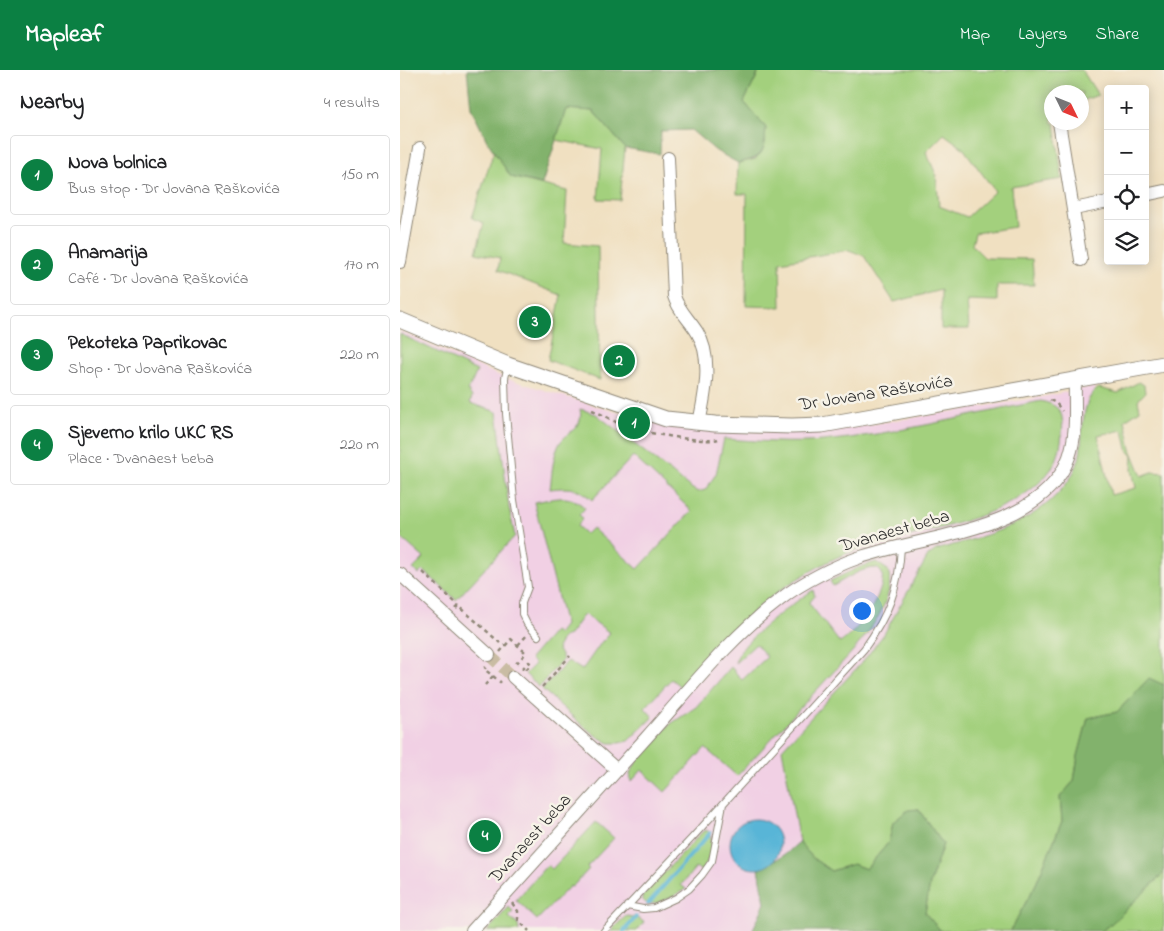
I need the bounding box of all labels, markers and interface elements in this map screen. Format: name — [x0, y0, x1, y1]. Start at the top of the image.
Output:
text: Mapleaf — [25, 18, 104, 53]
text: Map — [960, 22, 990, 48]
text: Layers — [1018, 22, 1068, 48]
text: Share — [1096, 22, 1139, 48]
north arrow — [1044, 85, 1089, 130]
map controls — [1104, 85, 1149, 265]
button: + — [1104, 85, 1149, 130]
text: Nearby — [20, 88, 84, 118]
text: 4 results — [324, 91, 380, 115]
button: − — [1104, 130, 1149, 175]
text: Nova bolnica — [68, 150, 167, 177]
text: 1 — [34, 163, 40, 187]
text: 150 m — [341, 163, 379, 187]
button: locate — [1104, 175, 1149, 220]
text: Bus stop · Dr Jovana Raškovića — [68, 177, 280, 201]
button: layers — [1104, 220, 1149, 265]
text: Anamarija — [68, 240, 148, 267]
text: 2 — [33, 253, 41, 277]
text: 170 m — [344, 253, 379, 277]
text: Café · Dr Jovana Raškovića — [68, 267, 248, 291]
pin: 3 — [519, 303, 551, 341]
text: Pekoteka Paprikovac — [68, 330, 227, 357]
pin: 2 — [603, 342, 635, 380]
text: 3 — [34, 343, 40, 367]
text: 220 m — [340, 343, 379, 367]
text: Shop · Dr Jovana Raškovića — [68, 357, 252, 381]
street label: Dr Jovana Raškovića — [796, 369, 955, 419]
pin: 1 — [618, 404, 650, 442]
text: Sjeverno krilo UKC RS — [68, 420, 233, 447]
text: 4 — [34, 433, 40, 457]
text: 220 m — [340, 433, 379, 457]
text: Place · Dvanaest beba — [68, 447, 214, 471]
street label: Dvanaest beba — [836, 504, 953, 560]
your location — [849, 598, 875, 624]
street label: Dvanaest beba — [483, 788, 578, 890]
pin: 4 — [469, 817, 501, 855]

